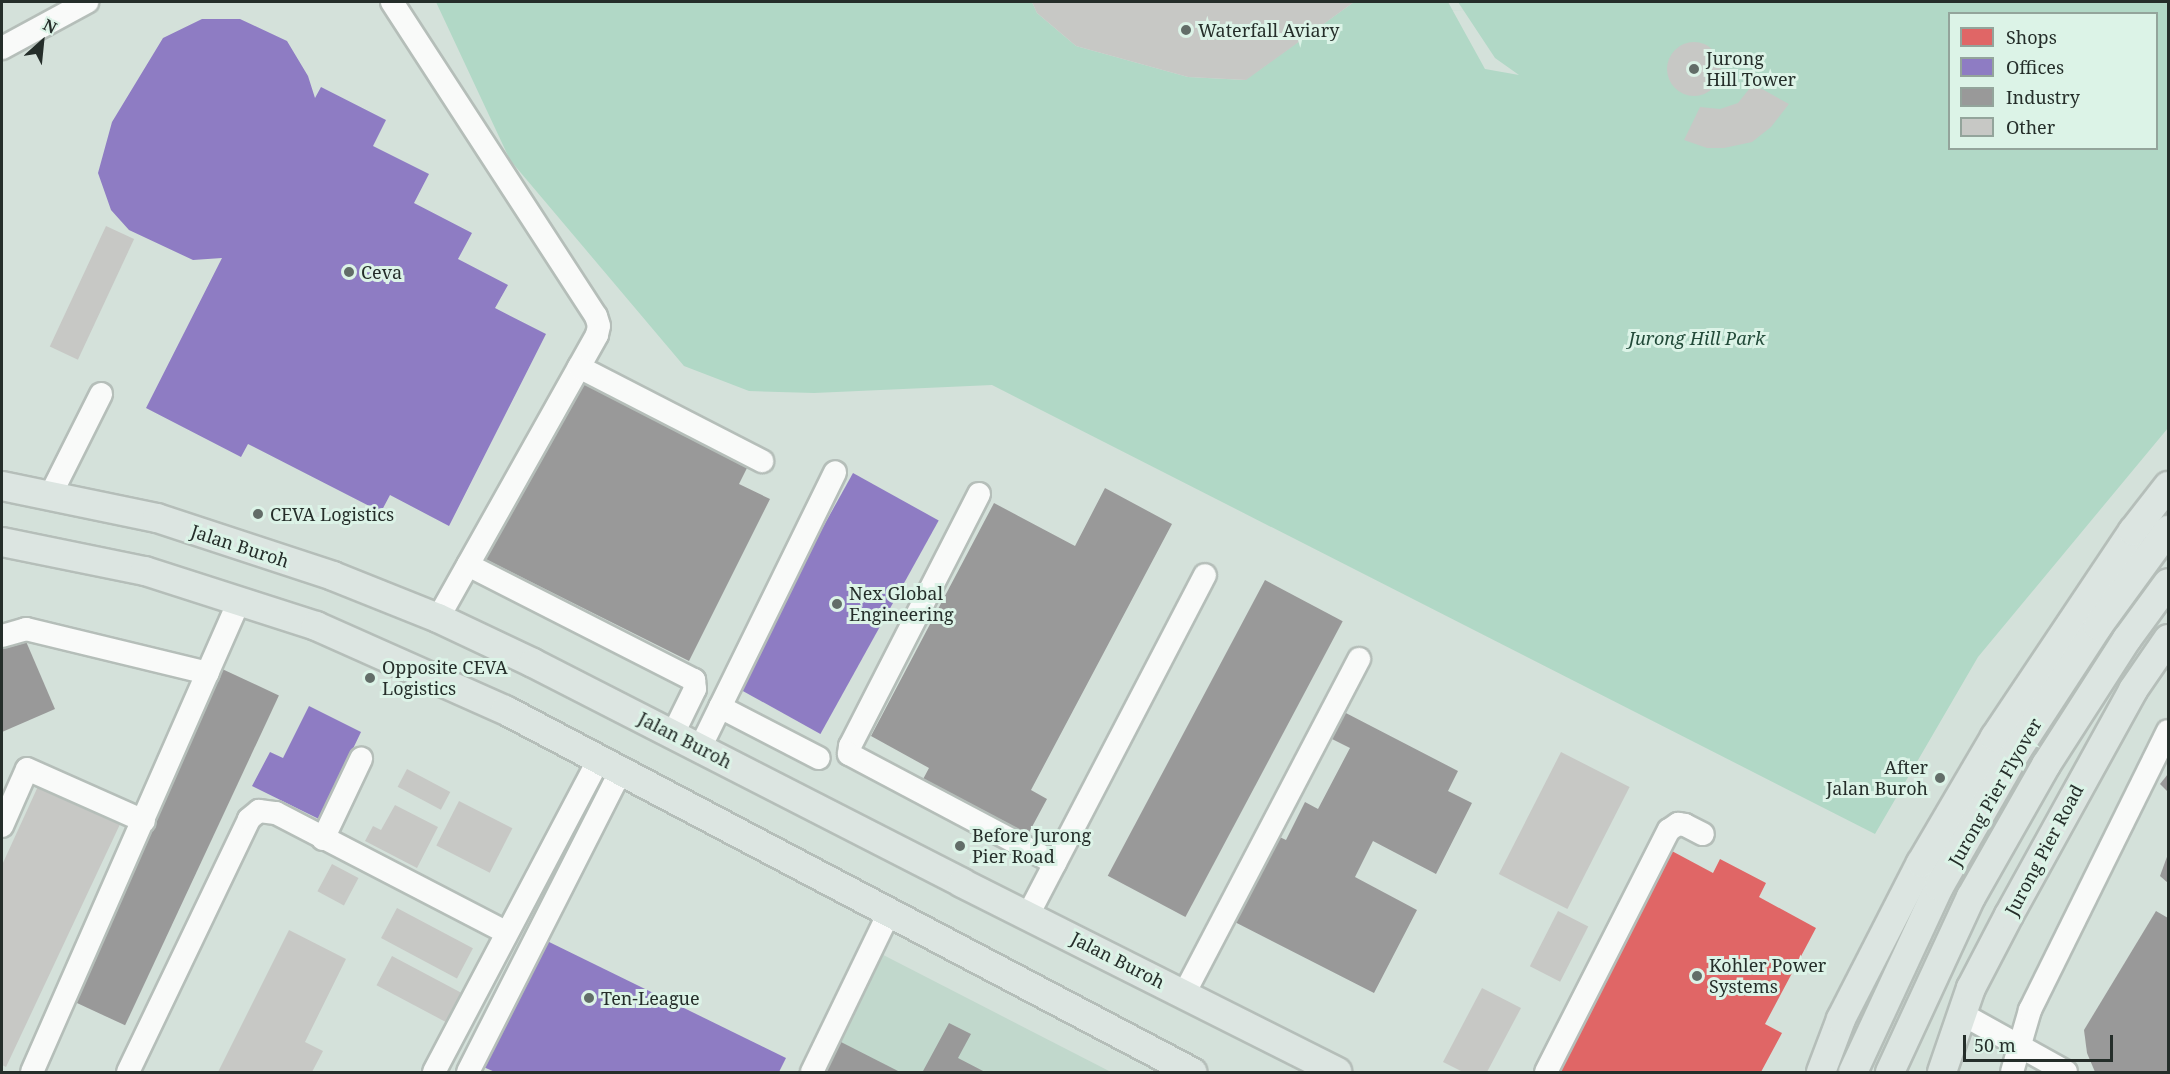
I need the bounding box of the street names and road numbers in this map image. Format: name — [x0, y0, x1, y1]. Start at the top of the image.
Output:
street label: Jalan Buroh — [188, 520, 292, 572]
street label: Jalan Buroh — [635, 707, 735, 773]
street label: Jurong Pier Flyover — [1944, 714, 2046, 870]
street label: Jurong Pier Road — [2000, 781, 2088, 919]
street label: Jalan Buroh — [1068, 927, 1168, 993]

